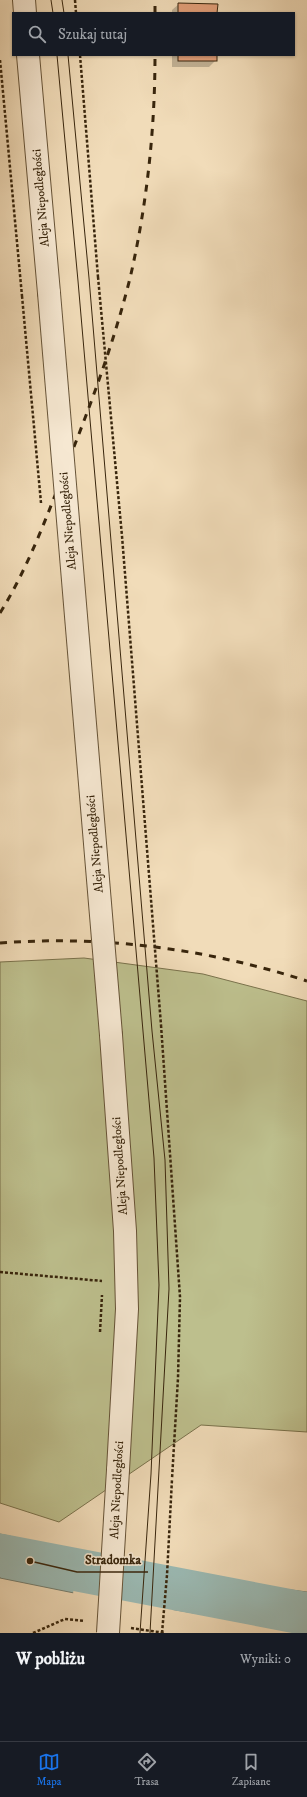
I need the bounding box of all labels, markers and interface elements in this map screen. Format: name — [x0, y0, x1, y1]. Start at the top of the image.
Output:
search box — [12, 12, 295, 56]
icon: search — [26, 23, 48, 45]
text: Szukaj tutaj — [58, 25, 127, 44]
street label: Aleja Niepodległości — [29, 148, 53, 248]
street label: Aleja Niepodległości — [56, 471, 80, 571]
street label: Aleja Niepodległości — [83, 794, 107, 894]
street label: Aleja Niepodległości — [109, 1116, 131, 1216]
street label: Aleja Niepodległości — [107, 1441, 127, 1539]
callout: Stradomka — [77, 1547, 148, 1572]
text: Stradomka — [85, 1552, 141, 1568]
text: W pobliżu — [16, 1648, 85, 1670]
text: Wyniki: 0 — [240, 1651, 291, 1667]
tab: Mapa — [37, 1751, 61, 1789]
tab: Trasa — [134, 1751, 159, 1789]
tab: Zapisane — [232, 1751, 270, 1789]

